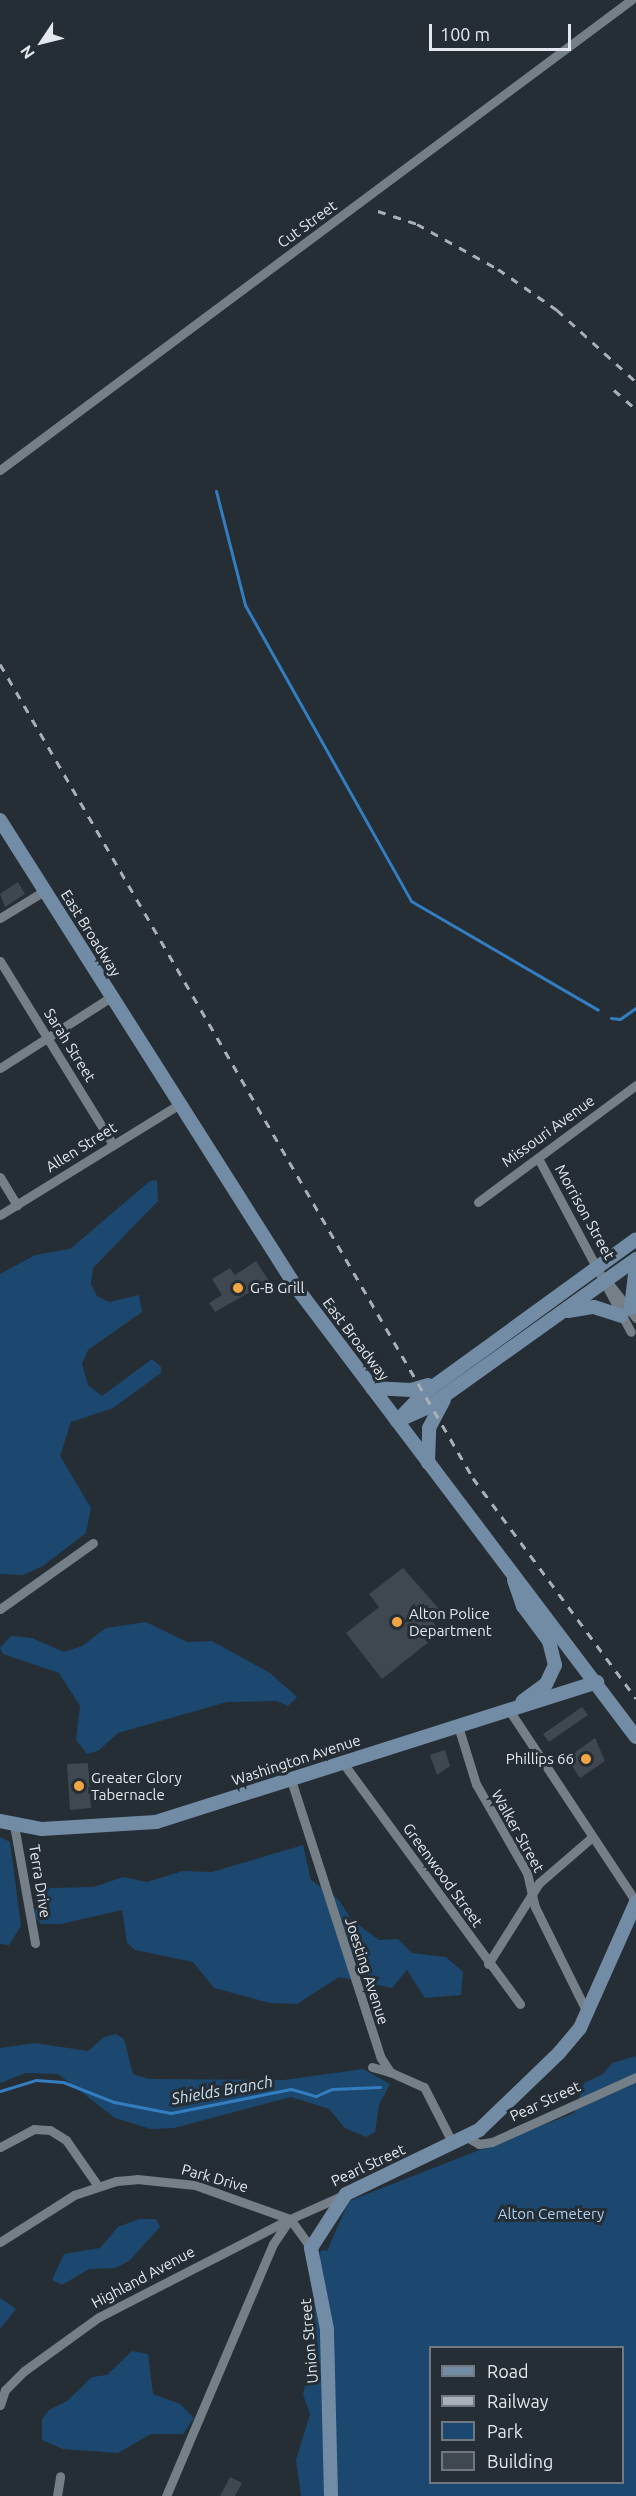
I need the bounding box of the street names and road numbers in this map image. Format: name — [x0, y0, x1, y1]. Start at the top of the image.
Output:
street label: Cut Street — [274, 196, 340, 252]
street label: East Broadway — [57, 886, 125, 980]
street label: Sarah Street — [40, 1005, 100, 1085]
street label: Missouri Avenue — [498, 1091, 598, 1171]
street label: Allen Street — [42, 1118, 120, 1176]
street label: Morrison Street — [551, 1161, 619, 1263]
street label: East Broadway — [319, 1294, 393, 1384]
street label: Washington Avenue — [229, 1731, 363, 1789]
street label: Walker Street — [488, 1786, 548, 1876]
street label: Greenwood Street — [399, 1820, 487, 1930]
street label: Terra Drive — [25, 1843, 55, 1919]
street label: Joesting Avenue — [341, 1915, 393, 2027]
street label: Pear Street — [507, 2077, 583, 2125]
street label: Pearl Street — [328, 2140, 408, 2190]
street label: Park Drive — [179, 2160, 251, 2196]
street label: Highland Avenue — [88, 2242, 198, 2312]
street label: Union Street — [296, 2298, 322, 2384]

